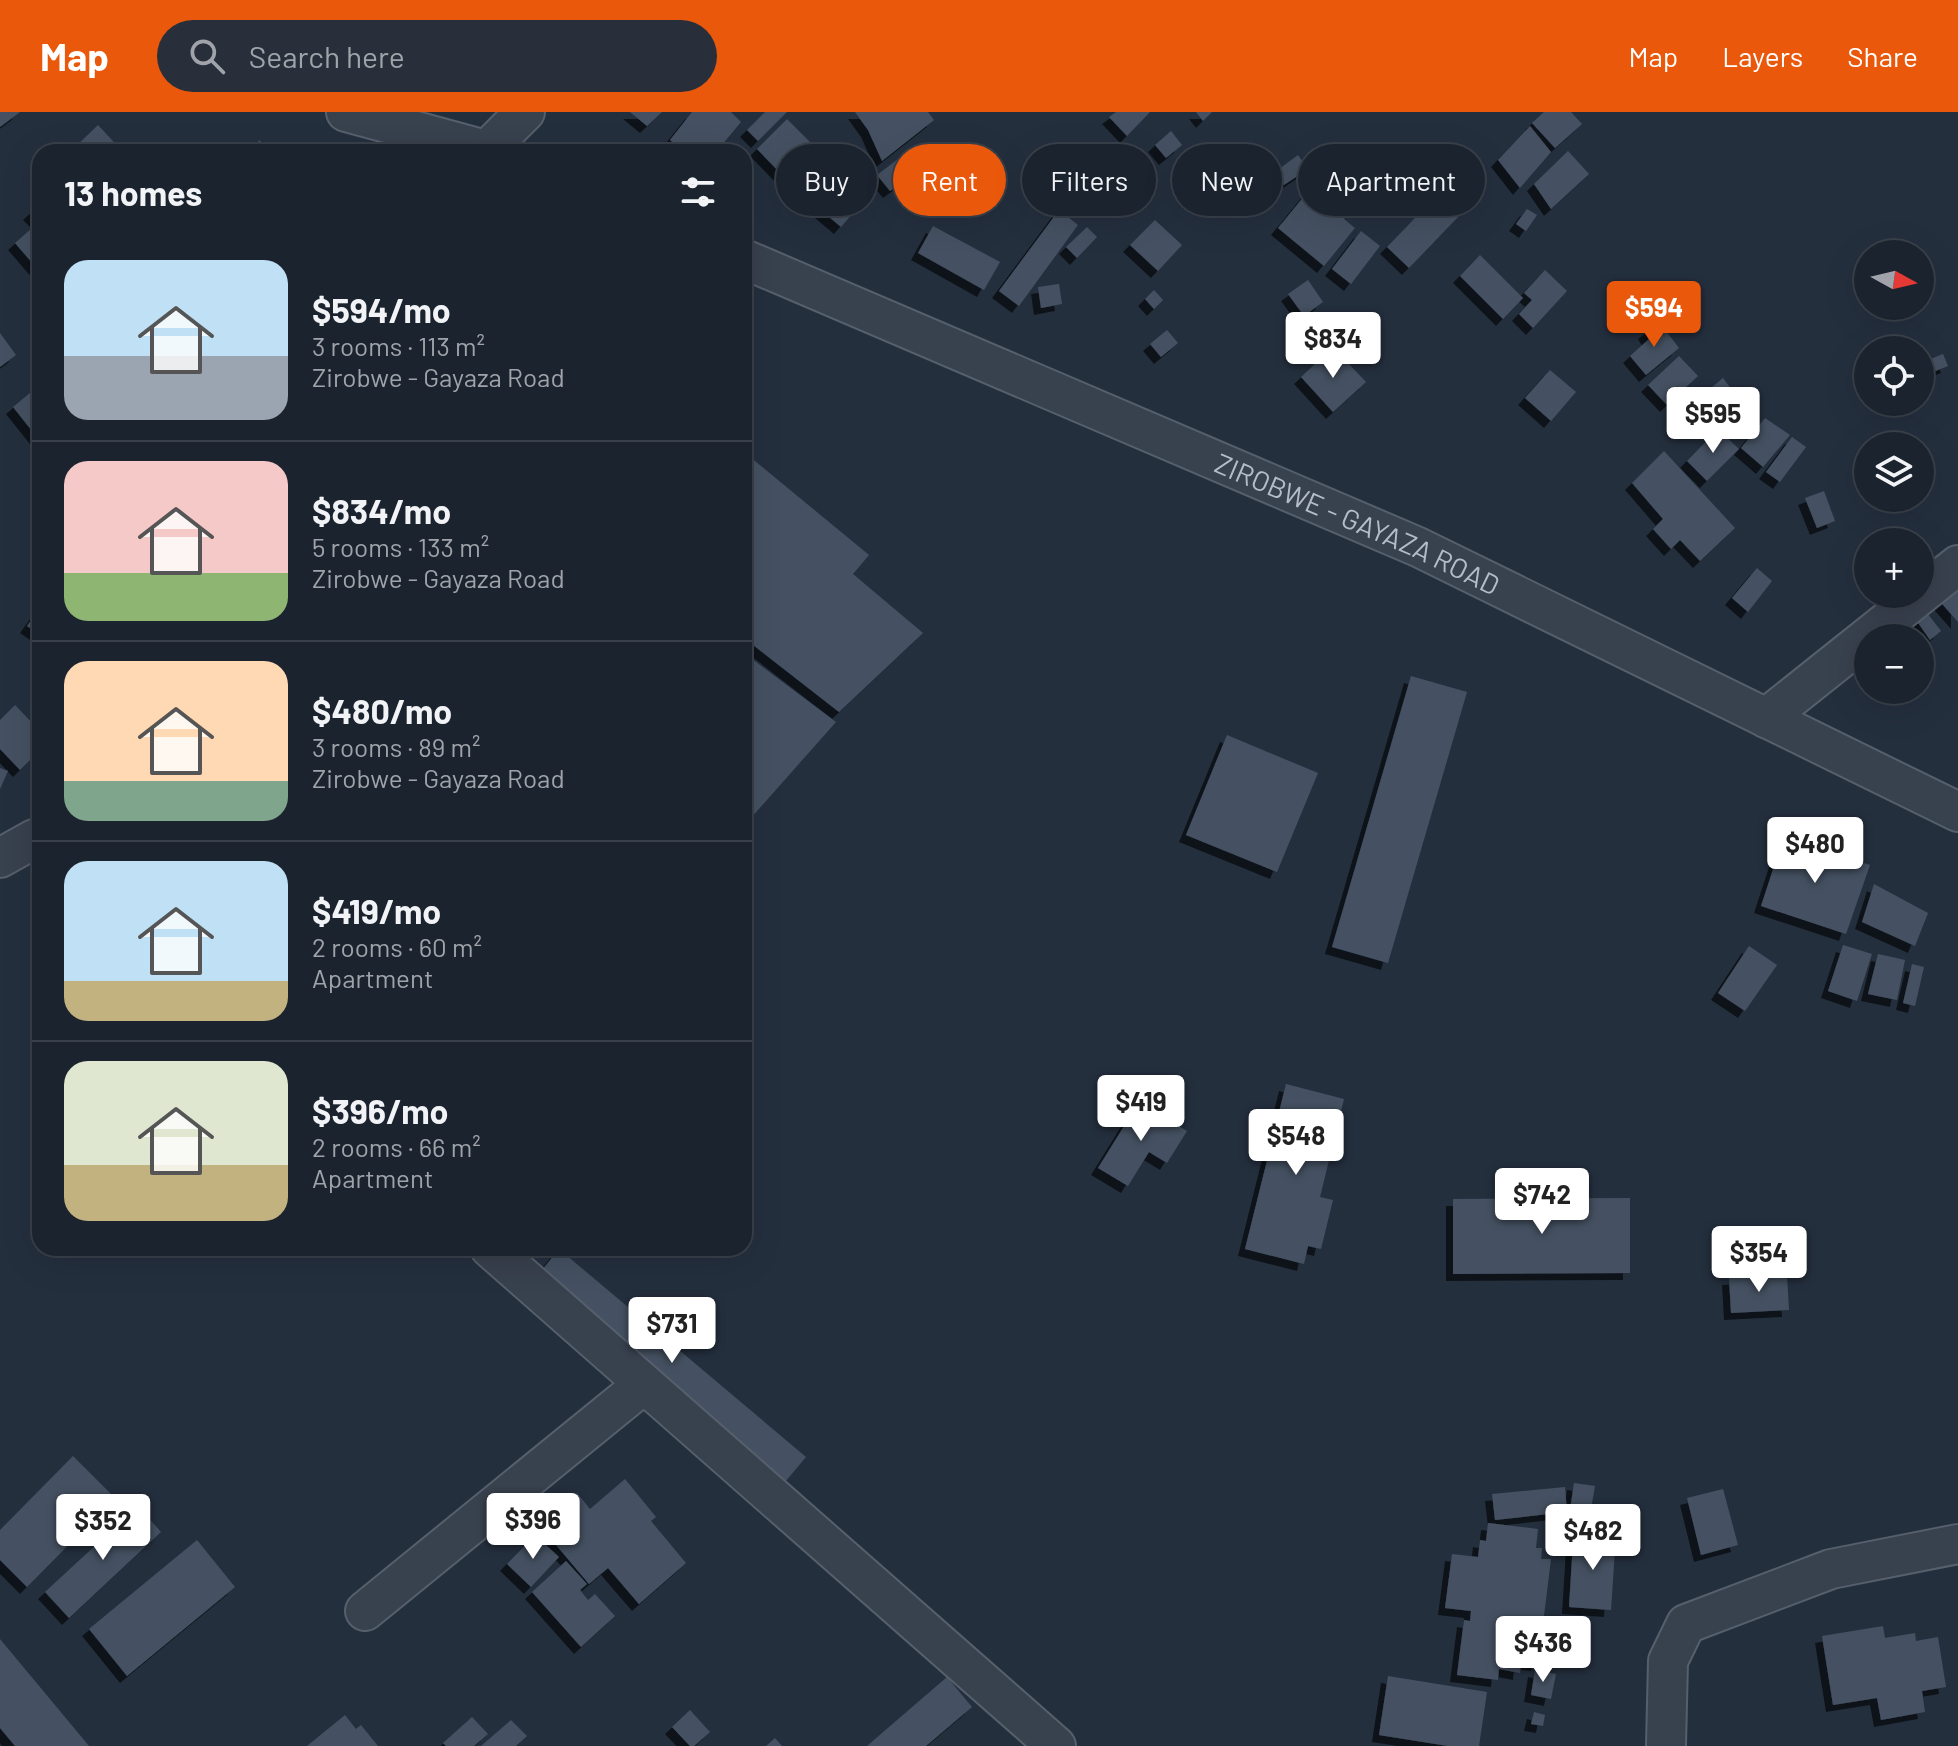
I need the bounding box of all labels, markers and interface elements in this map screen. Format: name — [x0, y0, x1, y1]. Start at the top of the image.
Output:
search box — [157, 20, 717, 92]
text: Map — [40, 33, 109, 79]
icon: search — [185, 34, 229, 78]
text: Search here — [249, 38, 405, 74]
text: Map — [1628, 39, 1678, 73]
text: Layers — [1722, 39, 1803, 73]
text: Share — [1847, 39, 1918, 73]
chip: Buy — [776, 144, 877, 216]
chip: Rent — [893, 144, 1006, 216]
chip: Filters — [1022, 144, 1156, 216]
chip: New — [1172, 144, 1282, 216]
chip: Apartment — [1298, 144, 1485, 216]
icon: filters — [676, 170, 720, 214]
text: 13 homes — [64, 172, 202, 213]
north arrow — [1854, 240, 1934, 320]
map controls — [1854, 240, 1934, 704]
pin: $594 — [1607, 281, 1701, 349]
text: $594/mo — [312, 289, 451, 330]
text: $594 — [1625, 291, 1683, 322]
icon: home — [128, 292, 224, 388]
pin: $834 — [1286, 312, 1380, 380]
text: $834 — [1304, 322, 1362, 353]
text: 3 rooms · 113 m² — [312, 330, 485, 361]
button: locate — [1854, 336, 1934, 416]
text: Zirobwe - Gayaza Road — [312, 361, 565, 392]
pin: $595 — [1666, 387, 1760, 455]
text: $595 — [1685, 397, 1741, 428]
button: layers — [1854, 432, 1934, 512]
street label: ZIROBWE - GAYAZA ROAD — [1210, 445, 1505, 601]
text: $834/mo — [312, 490, 451, 531]
icon: home — [128, 493, 224, 589]
button: + — [1854, 528, 1934, 608]
text: 5 rooms · 133 m² — [312, 531, 489, 562]
text: Zirobwe - Gayaza Road — [312, 562, 565, 593]
button: − — [1854, 624, 1934, 704]
text: $480/mo — [312, 690, 452, 731]
icon: home — [128, 693, 224, 789]
text: 3 rooms · 89 m² — [312, 731, 480, 762]
text: Zirobwe - Gayaza Road — [312, 762, 565, 793]
pin: $480 — [1768, 817, 1862, 885]
text: $480 — [1785, 827, 1845, 858]
text: $419/mo — [312, 890, 441, 931]
icon: home — [128, 893, 224, 989]
text: 2 rooms · 60 m² — [312, 931, 482, 962]
text: Apartment — [312, 962, 433, 993]
pin: $419 — [1094, 1075, 1188, 1143]
text: $419 — [1115, 1085, 1167, 1116]
text: $396/mo — [312, 1090, 448, 1131]
icon: home — [128, 1093, 224, 1189]
pin: $548 — [1249, 1109, 1343, 1177]
text: $548 — [1267, 1119, 1325, 1150]
text: 2 rooms · 66 m² — [312, 1131, 481, 1162]
text: Apartment — [312, 1162, 433, 1193]
pin: $742 — [1495, 1168, 1589, 1236]
text: $742 — [1513, 1178, 1571, 1209]
pin: $354 — [1712, 1226, 1806, 1294]
text: $354 — [1730, 1236, 1788, 1267]
pin: $731 — [625, 1297, 719, 1365]
text: $731 — [647, 1307, 697, 1338]
pin: $396 — [486, 1493, 580, 1561]
pin: $352 — [56, 1494, 150, 1562]
text: $396 — [505, 1503, 561, 1534]
text: $352 — [74, 1504, 132, 1535]
pin: $482 — [1546, 1504, 1640, 1572]
text: $482 — [1563, 1514, 1623, 1545]
pin: $436 — [1496, 1616, 1590, 1684]
text: $436 — [1514, 1626, 1572, 1657]

